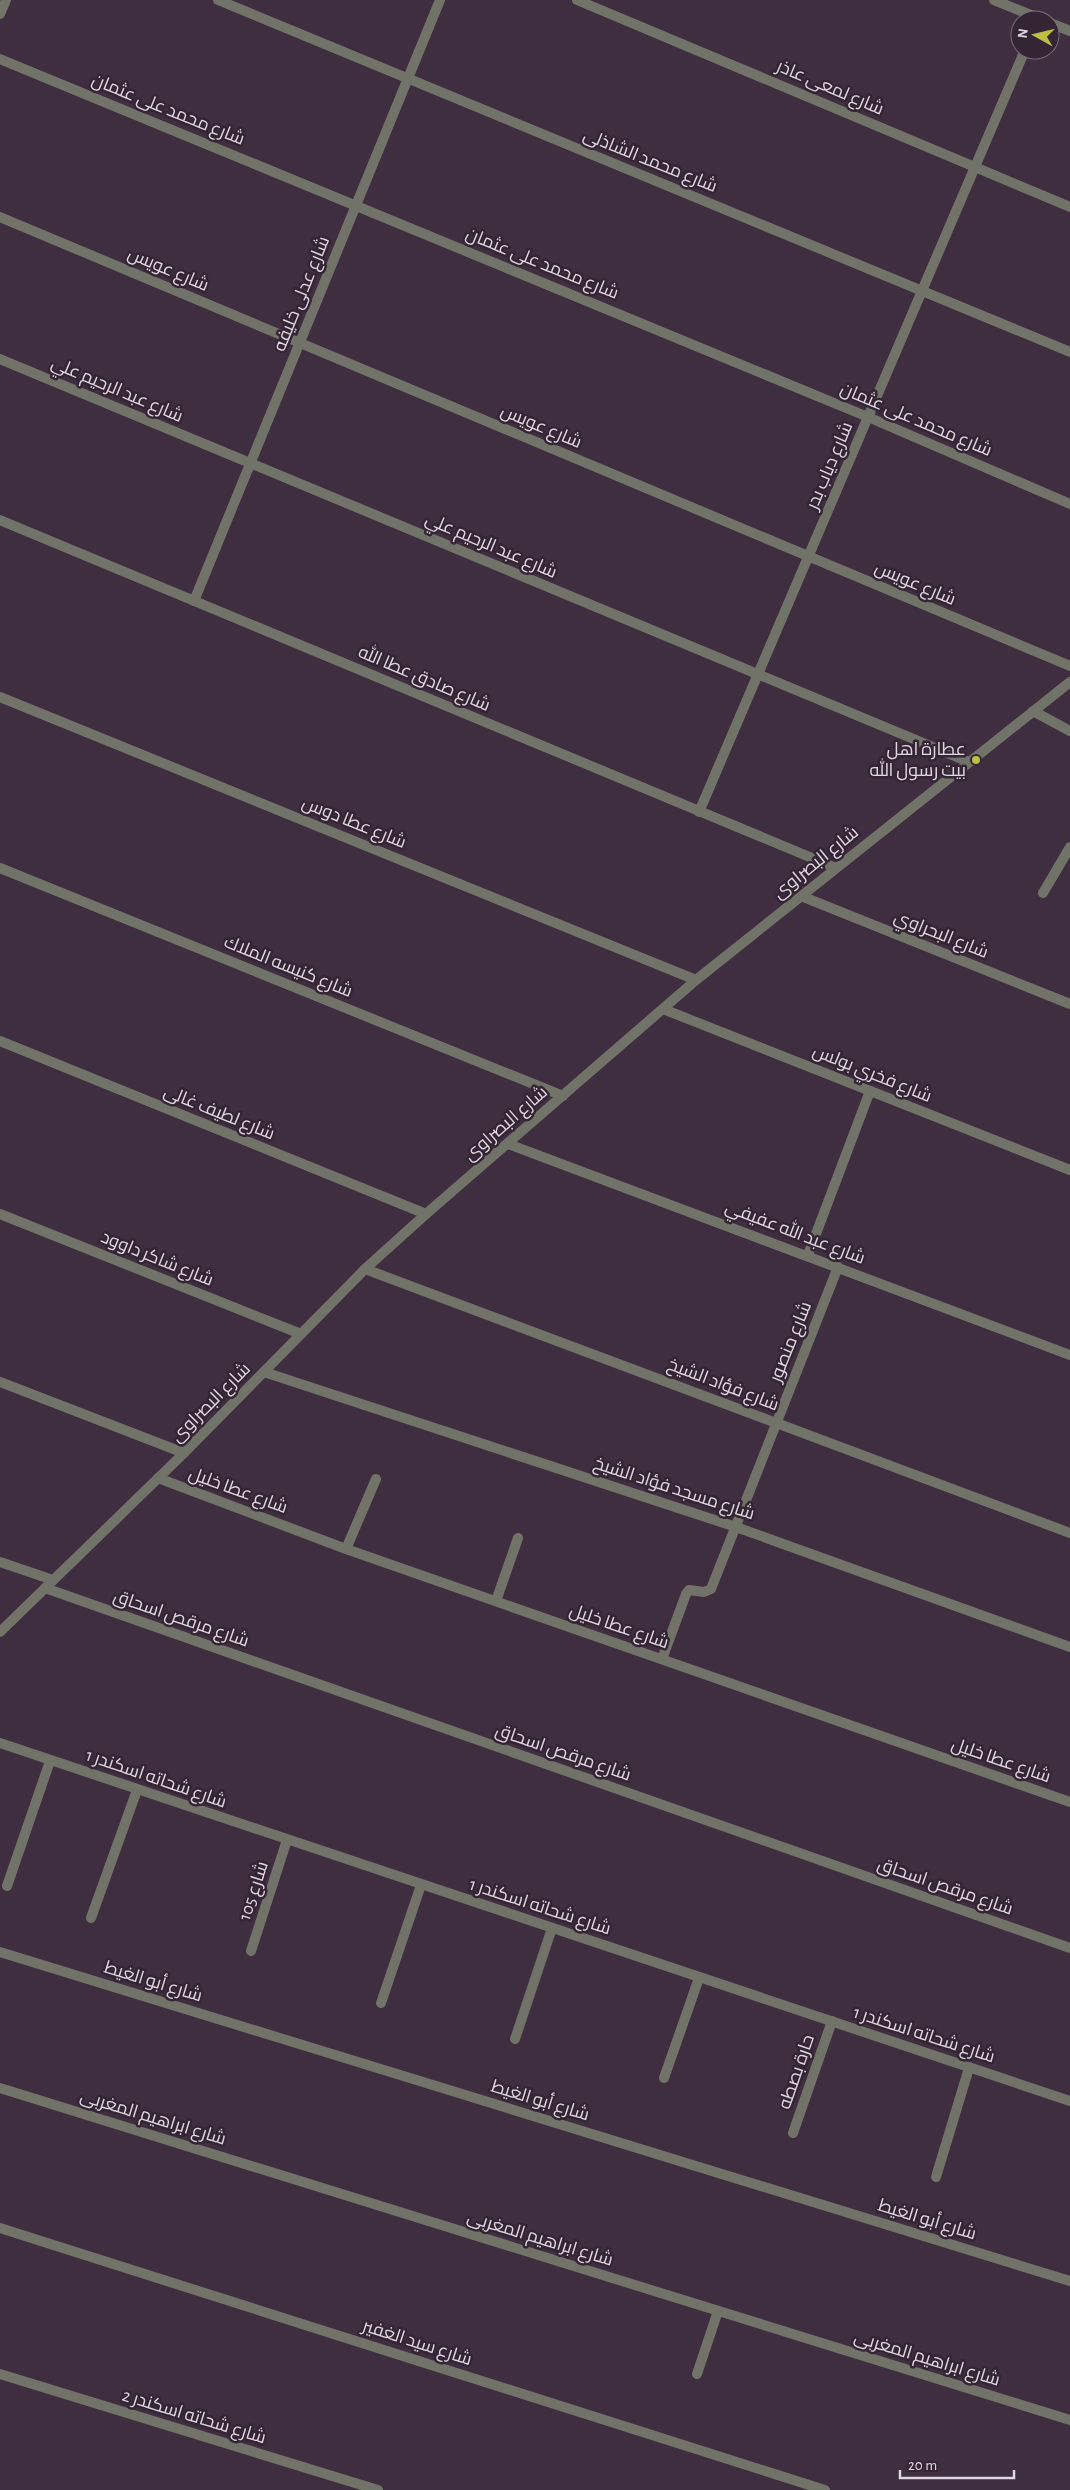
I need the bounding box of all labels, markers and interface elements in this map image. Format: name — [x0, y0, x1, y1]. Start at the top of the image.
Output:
north arrow — [1010, 10, 1060, 60]
text: N — [1016, 28, 1031, 39]
street label: شارع لمعى عاذر — [772, 56, 887, 121]
street label: شارع محمد على عثمان — [88, 70, 247, 151]
street label: شارع محمد الشاذلى — [580, 125, 720, 198]
street label: شارع محمد على عثمان — [462, 224, 621, 305]
street label: شارع عدلى خليفه — [270, 234, 335, 355]
street label: شارع عويس — [124, 244, 212, 297]
street label: شارع عبد الرحيم علي — [47, 353, 186, 430]
street label: شارع محمد على عثمان — [837, 379, 995, 462]
street label: شارع عويس — [497, 401, 585, 454]
street label: شارع دياب بدر — [802, 419, 858, 514]
street label: شارع عبد الرحيم علي — [421, 509, 560, 586]
street label: شارع عويس — [871, 558, 959, 611]
street label: شارع صادق عطا الله — [355, 639, 494, 717]
place label: عطارة اهل بيت رسول الله — [869, 741, 966, 781]
marker: عطارة اهل بيت رسول الله — [970, 754, 982, 766]
street label: شارع عطا دوس — [299, 793, 409, 854]
street label: شارع البصراوى — [769, 823, 863, 904]
street label: شارع البحراوي — [890, 907, 991, 966]
street label: شارع كنيسه الملاك — [221, 932, 355, 1003]
street label: شارع فخري بولس — [808, 1041, 934, 1110]
street label: شارع لطيف غالى — [160, 1082, 277, 1145]
street label: شارع البصراوى — [460, 1082, 552, 1166]
street label: شارع عبد الله عفيفي — [721, 1194, 869, 1272]
street label: شارع شاكر داوود — [97, 1227, 216, 1292]
street label: شارع منصور — [765, 1299, 817, 1387]
street label: شارع فؤاد الشيخ — [664, 1355, 781, 1416]
street label: شارع البصراوى — [167, 1359, 255, 1447]
street label: شارع مسجد فؤاد الشيخ — [591, 1454, 757, 1525]
street label: شارع عطا خليل — [186, 1464, 290, 1519]
street label: شارع مرقص اسحاق — [110, 1586, 251, 1653]
street label: شارع عطا خليل — [566, 1601, 671, 1654]
street label: شارع مرقص اسحاق — [492, 1720, 633, 1787]
street label: شارع عطا خليل — [948, 1735, 1053, 1788]
street label: شارع شحاته اسكندر 1 — [83, 1746, 229, 1813]
street label: شارع مرقص اسحاق — [874, 1854, 1015, 1921]
street label: شارع 105 — [235, 1859, 274, 1923]
street label: شارع شحاته اسكندر 1 — [466, 1875, 613, 1940]
street label: شارع أبو الغيط — [101, 1956, 205, 2007]
street label: شارع شحاته اسكندر 1 — [850, 2003, 997, 2068]
street label: حارة بصطه — [776, 2032, 819, 2112]
street label: شارع أبو الغيط — [488, 2075, 592, 2126]
street label: شارع ابراهيم المغربى — [77, 2086, 228, 2151]
street label: شارع أبو الغيط — [875, 2194, 979, 2245]
street label: شارع ابراهيم المغربى — [464, 2207, 615, 2272]
street label: شارع سيد الغفير — [358, 2316, 474, 2371]
street label: شارع ابراهيم المغربى — [851, 2327, 1002, 2392]
street label: شارع شحاته اسكندر 2 — [119, 2386, 268, 2449]
scale bar — [900, 2448, 1014, 2480]
text: 20 m — [908, 2458, 937, 2473]

